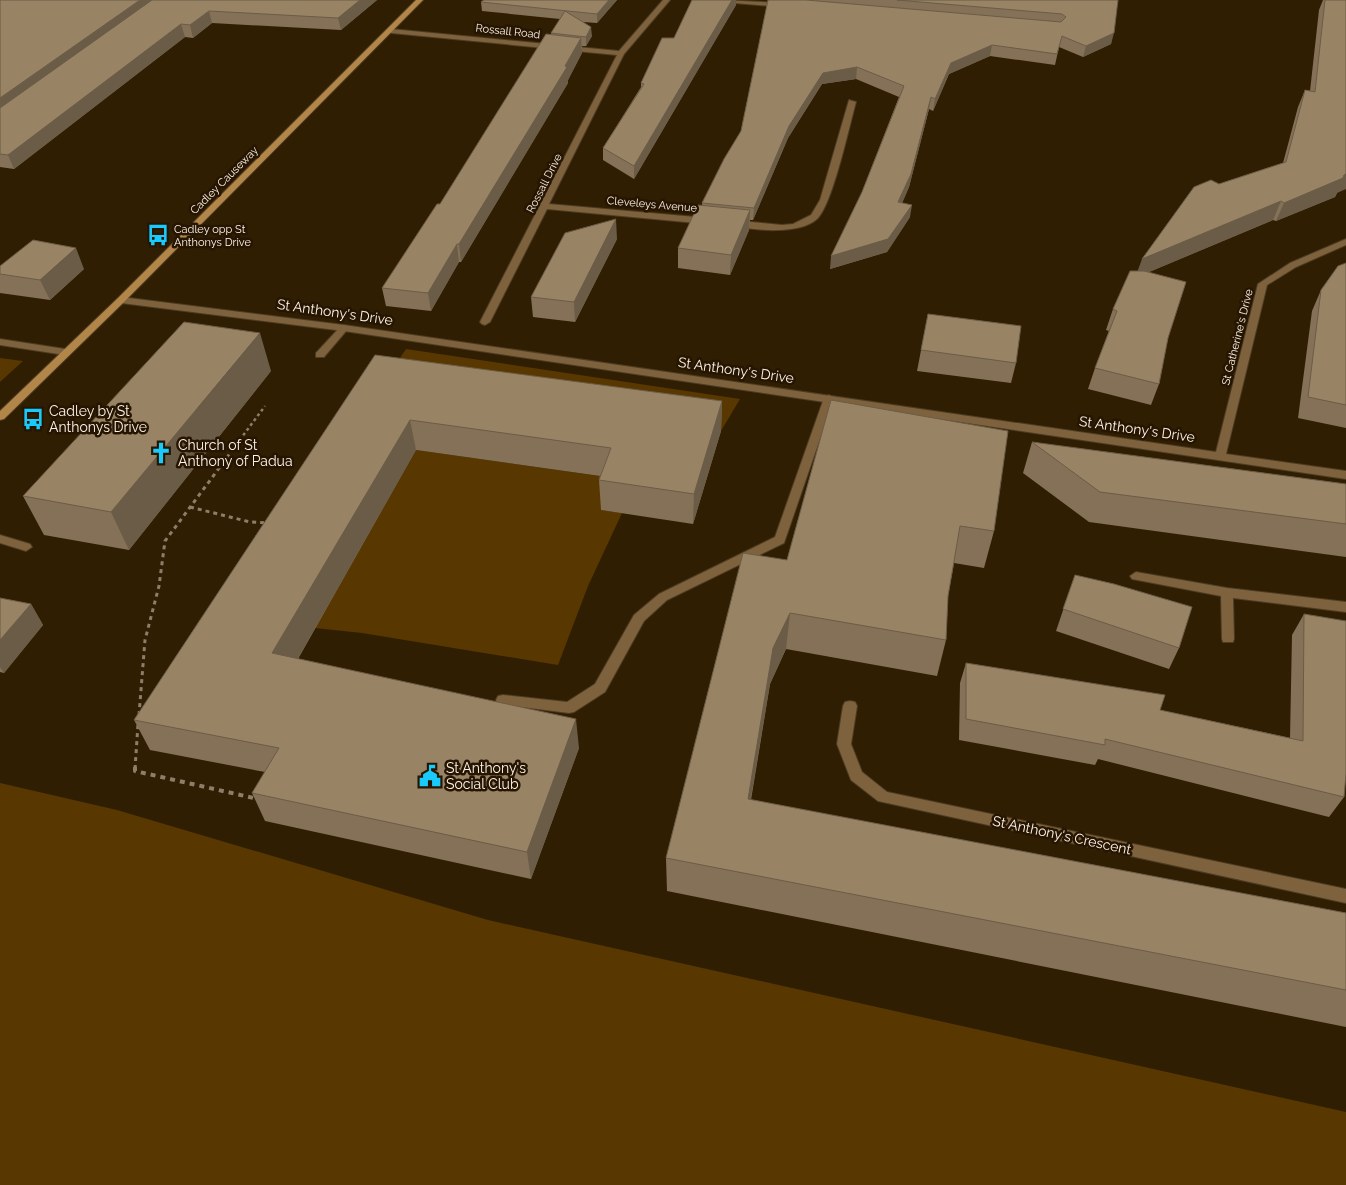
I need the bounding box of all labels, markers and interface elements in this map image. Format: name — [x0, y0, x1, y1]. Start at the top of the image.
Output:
street label: Rossall Road — [475, 22, 541, 41]
street label: Cadley Causeway — [188, 144, 261, 217]
street label: Rossall Drive — [524, 151, 565, 215]
street label: Cleveleys Avenue — [606, 194, 698, 215]
bus stop icon: Cadley opp St Anthonys Drive — [145, 222, 171, 248]
place label: Cadley opp St Anthonys Drive — [174, 223, 251, 249]
street label: St Catherine's Drive — [1219, 287, 1256, 387]
street label: St Anthony's Drive — [276, 296, 394, 328]
street label: St Anthony's Drive — [677, 354, 795, 386]
place label: Cadley by St Anthonys Drive — [49, 403, 147, 435]
bus stop icon: Cadley by St Anthonys Drive — [20, 406, 46, 432]
street label: St Anthony's Drive — [1078, 413, 1196, 445]
place label: Church of St Anthony of Padua — [178, 437, 293, 469]
church icon: Church of St Anthony of Padua — [148, 440, 174, 466]
place label: St Anthony's Social Club — [446, 760, 526, 792]
public building icon: St Anthony's Social Club — [417, 763, 443, 789]
street label: St Anthony's Crescent — [991, 812, 1133, 858]

